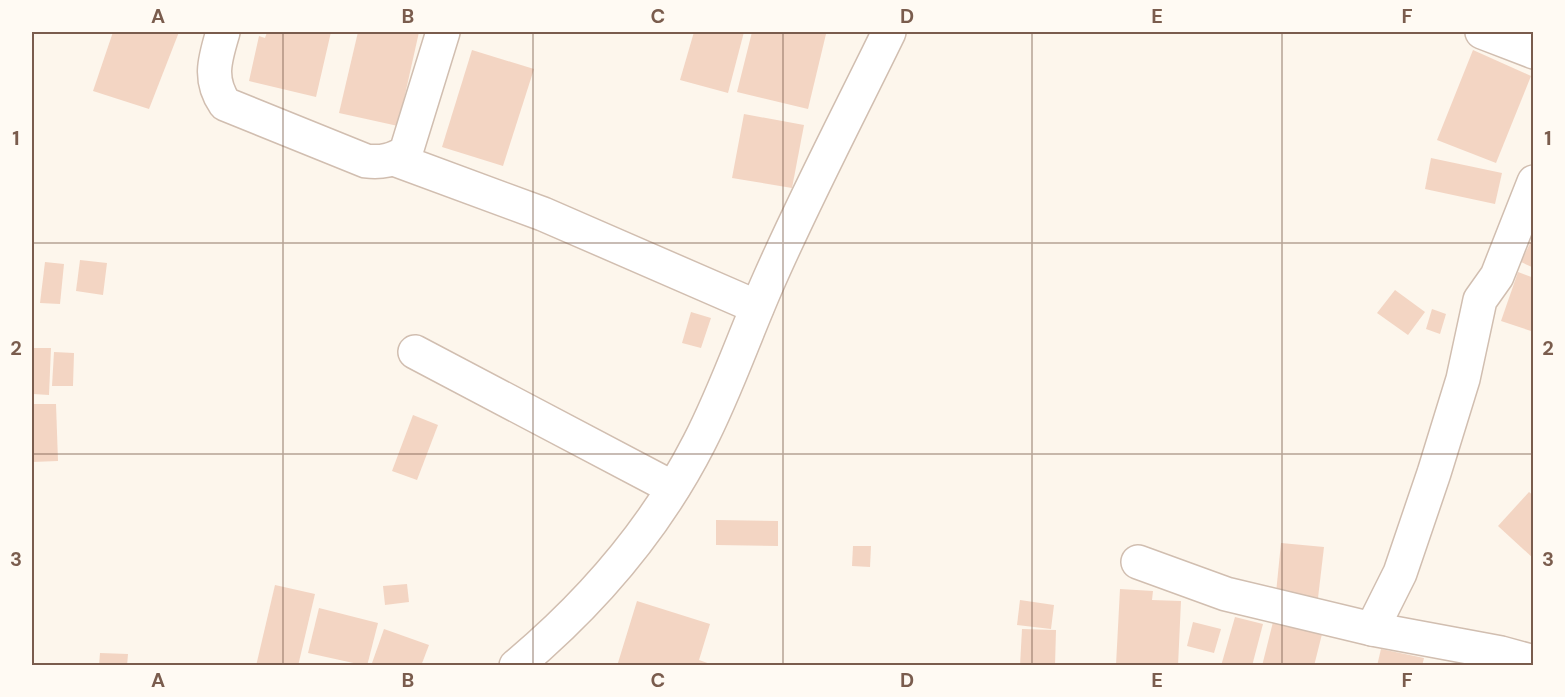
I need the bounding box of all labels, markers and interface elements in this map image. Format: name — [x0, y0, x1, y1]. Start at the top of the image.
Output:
text: A — [151, 3, 165, 29]
text: B — [402, 3, 414, 29]
text: C — [651, 3, 665, 29]
text: D — [900, 3, 914, 29]
text: E — [1151, 3, 1163, 29]
text: F — [1401, 3, 1413, 29]
text: 1 — [12, 125, 20, 151]
text: 1 — [1544, 125, 1552, 151]
text: 2 — [10, 335, 22, 361]
text: 2 — [1542, 335, 1554, 361]
text: 3 — [10, 546, 22, 572]
text: 3 — [1542, 546, 1554, 572]
text: A — [151, 667, 165, 693]
text: B — [402, 667, 414, 693]
text: C — [651, 667, 665, 693]
text: D — [900, 667, 914, 693]
text: E — [1151, 667, 1163, 693]
text: F — [1401, 667, 1413, 693]

